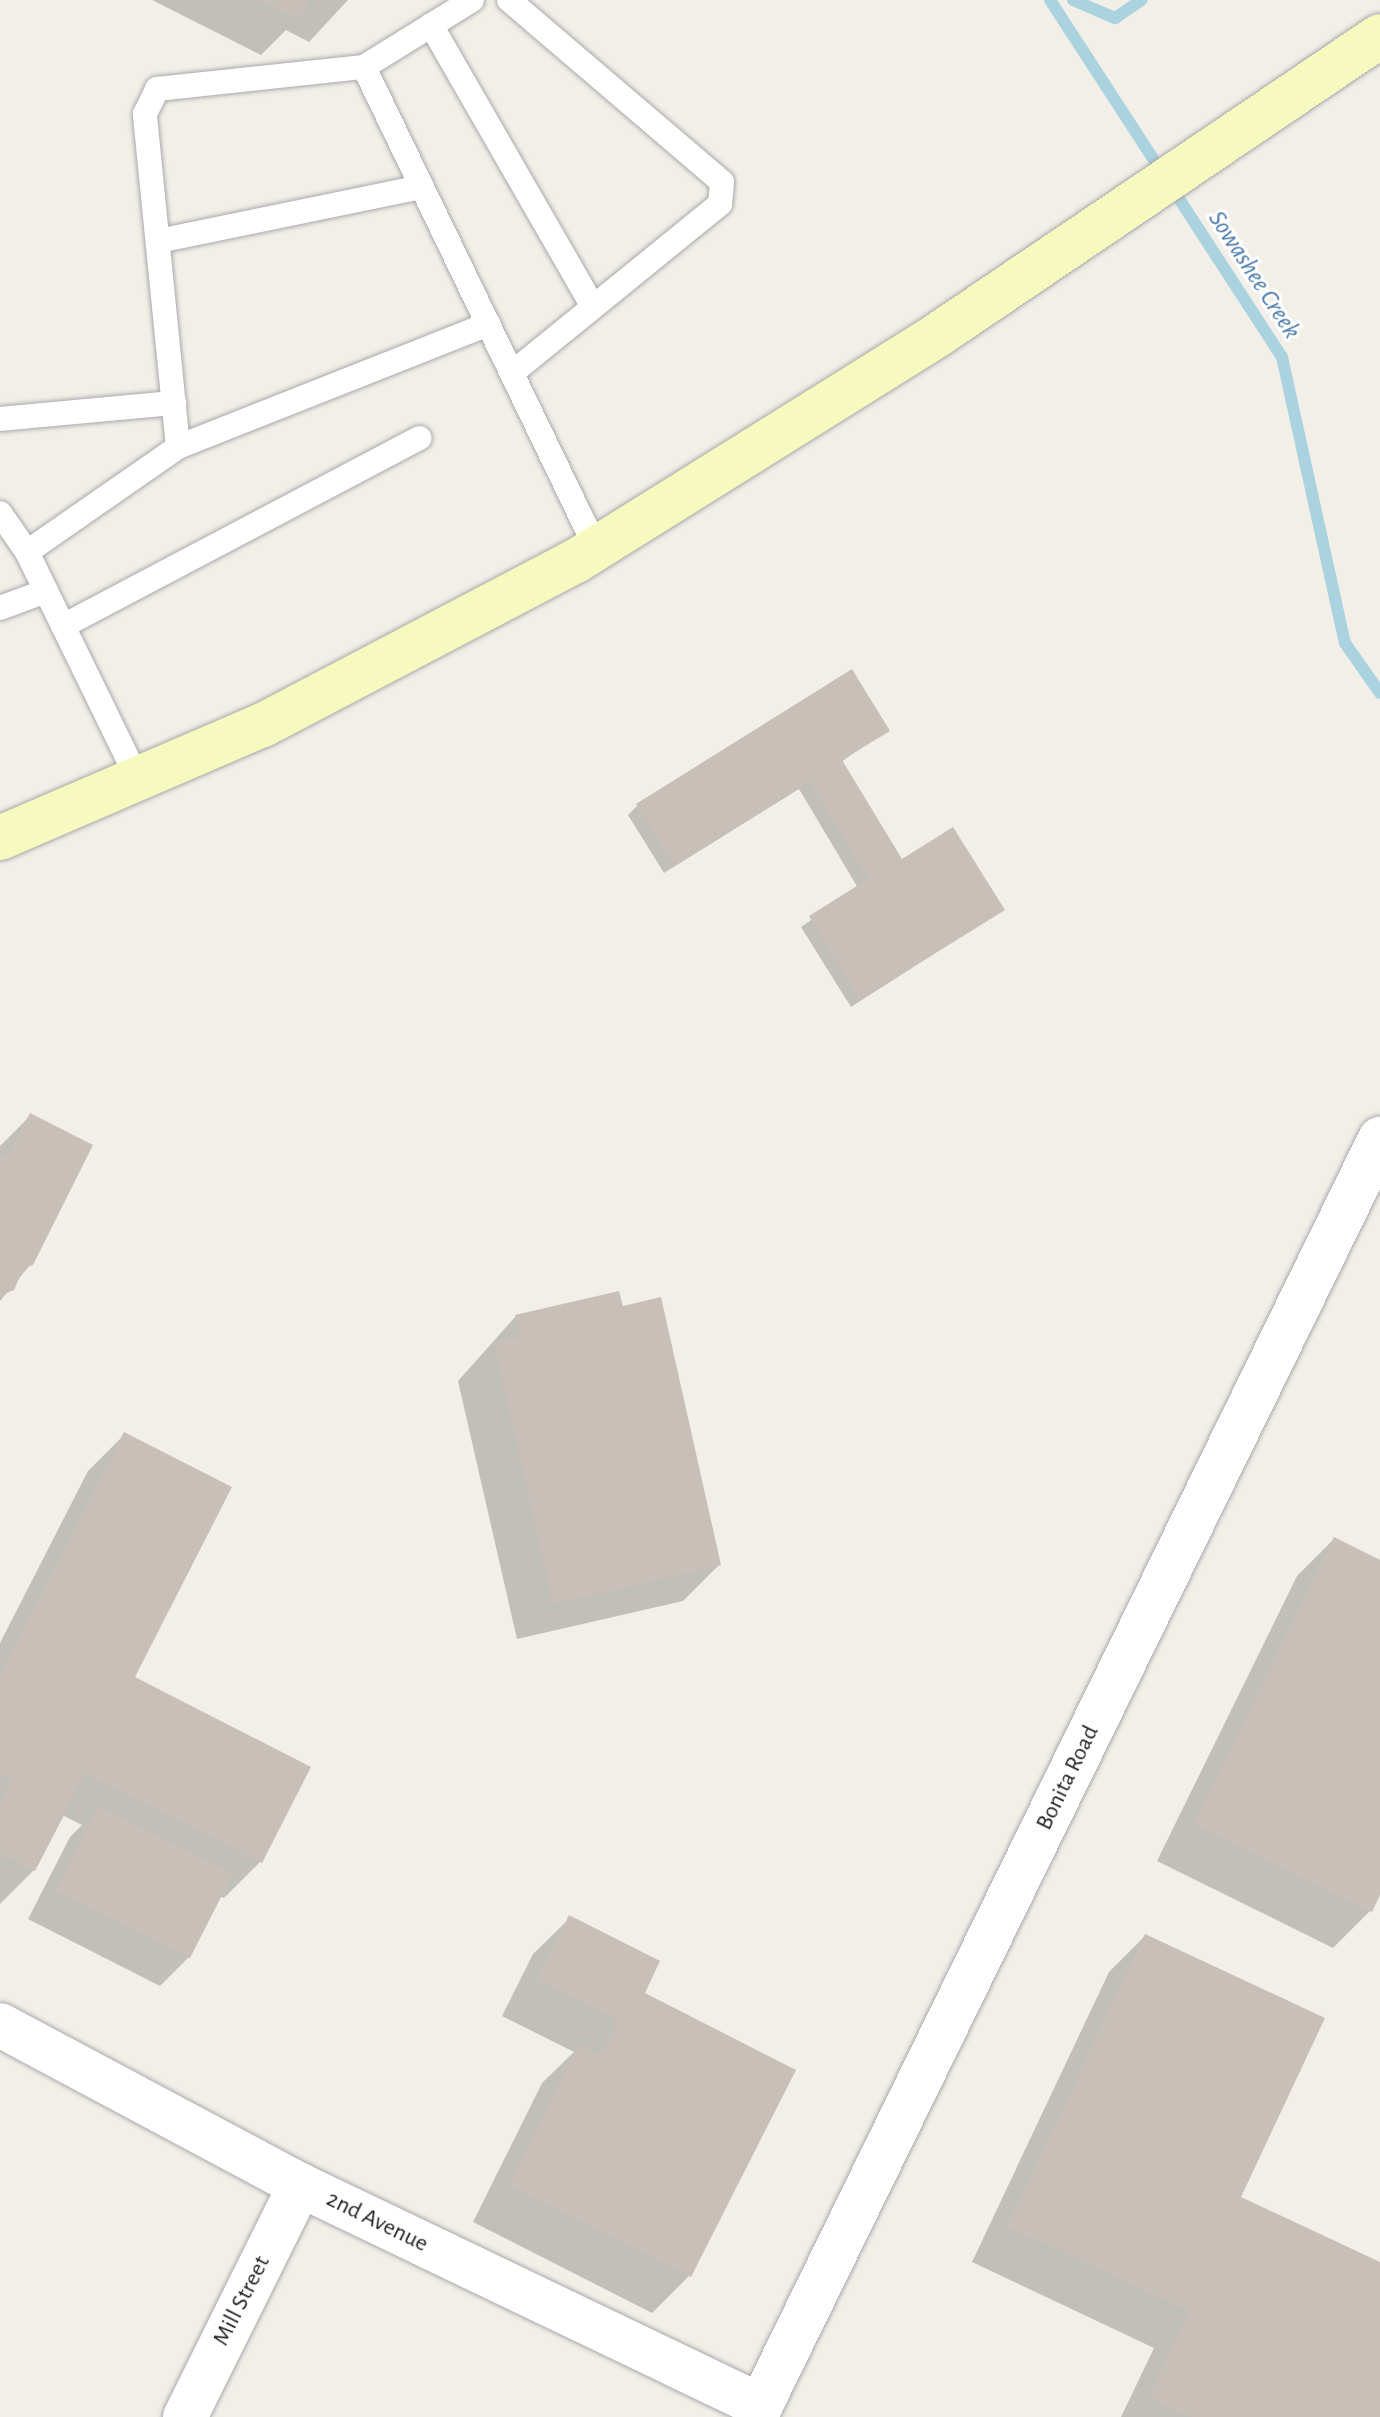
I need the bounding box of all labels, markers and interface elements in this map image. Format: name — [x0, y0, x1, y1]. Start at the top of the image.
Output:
water label: Sowashee Creek — [1201, 205, 1307, 345]
street label: Bonita Road — [1030, 1721, 1106, 1835]
street label: 2nd Avenue — [321, 2185, 433, 2259]
street label: Mill Street — [207, 2251, 277, 2351]

